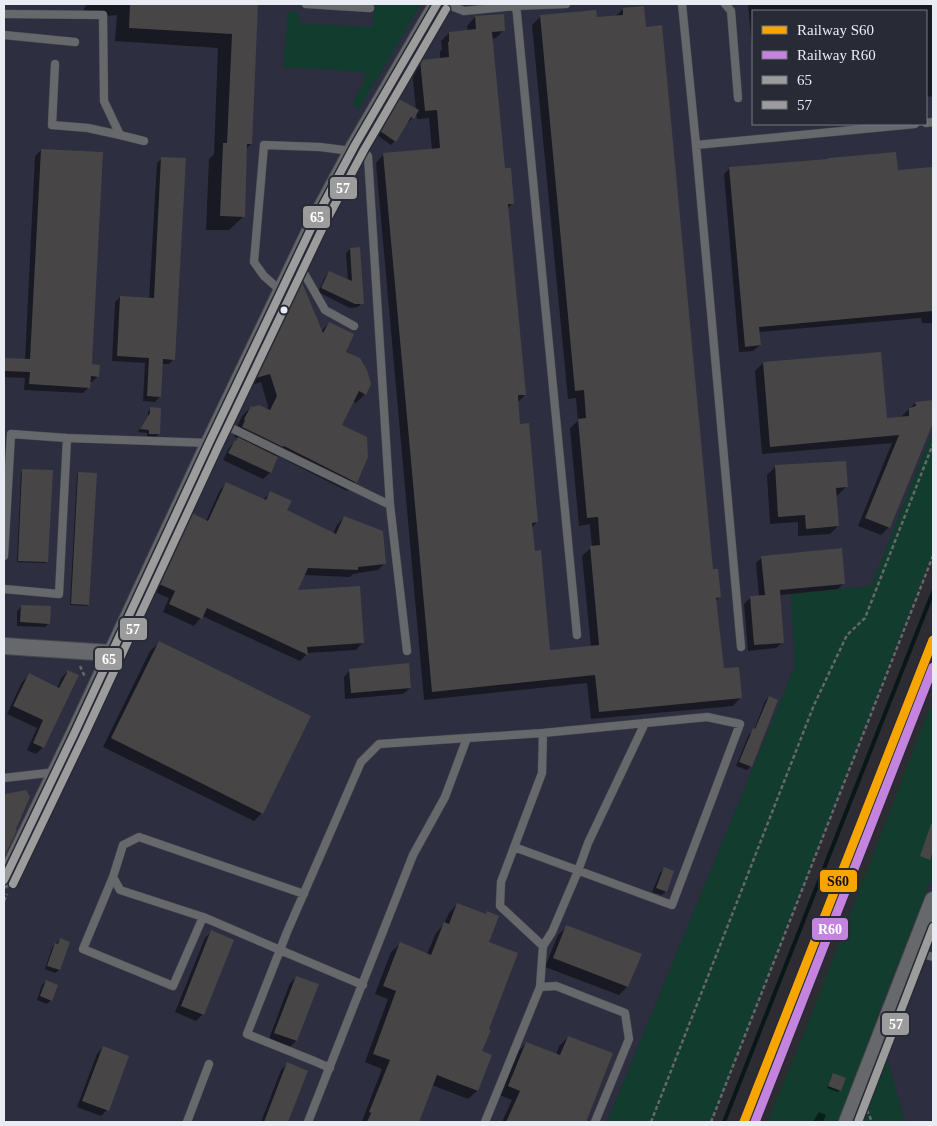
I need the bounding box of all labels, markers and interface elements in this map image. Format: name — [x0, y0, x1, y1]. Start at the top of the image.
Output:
legend — [752, 10, 927, 125]
text: Railway S60 — [797, 22, 874, 38]
text: Railway R60 — [797, 47, 876, 63]
text: 65 — [797, 72, 812, 88]
text: 57 — [797, 97, 813, 113]
line badge: 57 — [329, 176, 358, 200]
text: 57 — [336, 181, 350, 196]
line badge: 65 — [302, 205, 331, 229]
text: 65 — [310, 210, 324, 225]
unlabelled marker — [279, 305, 289, 315]
line badge: 57 — [119, 617, 148, 641]
text: 57 — [126, 622, 140, 637]
line badge: 65 — [94, 647, 123, 671]
text: 65 — [102, 652, 116, 667]
line badge: S60 — [819, 869, 858, 893]
text: S60 — [827, 874, 849, 889]
line badge: R60 — [811, 917, 849, 941]
text: R60 — [818, 922, 842, 937]
line badge: 57 — [881, 1012, 910, 1036]
text: 57 — [889, 1017, 903, 1032]

